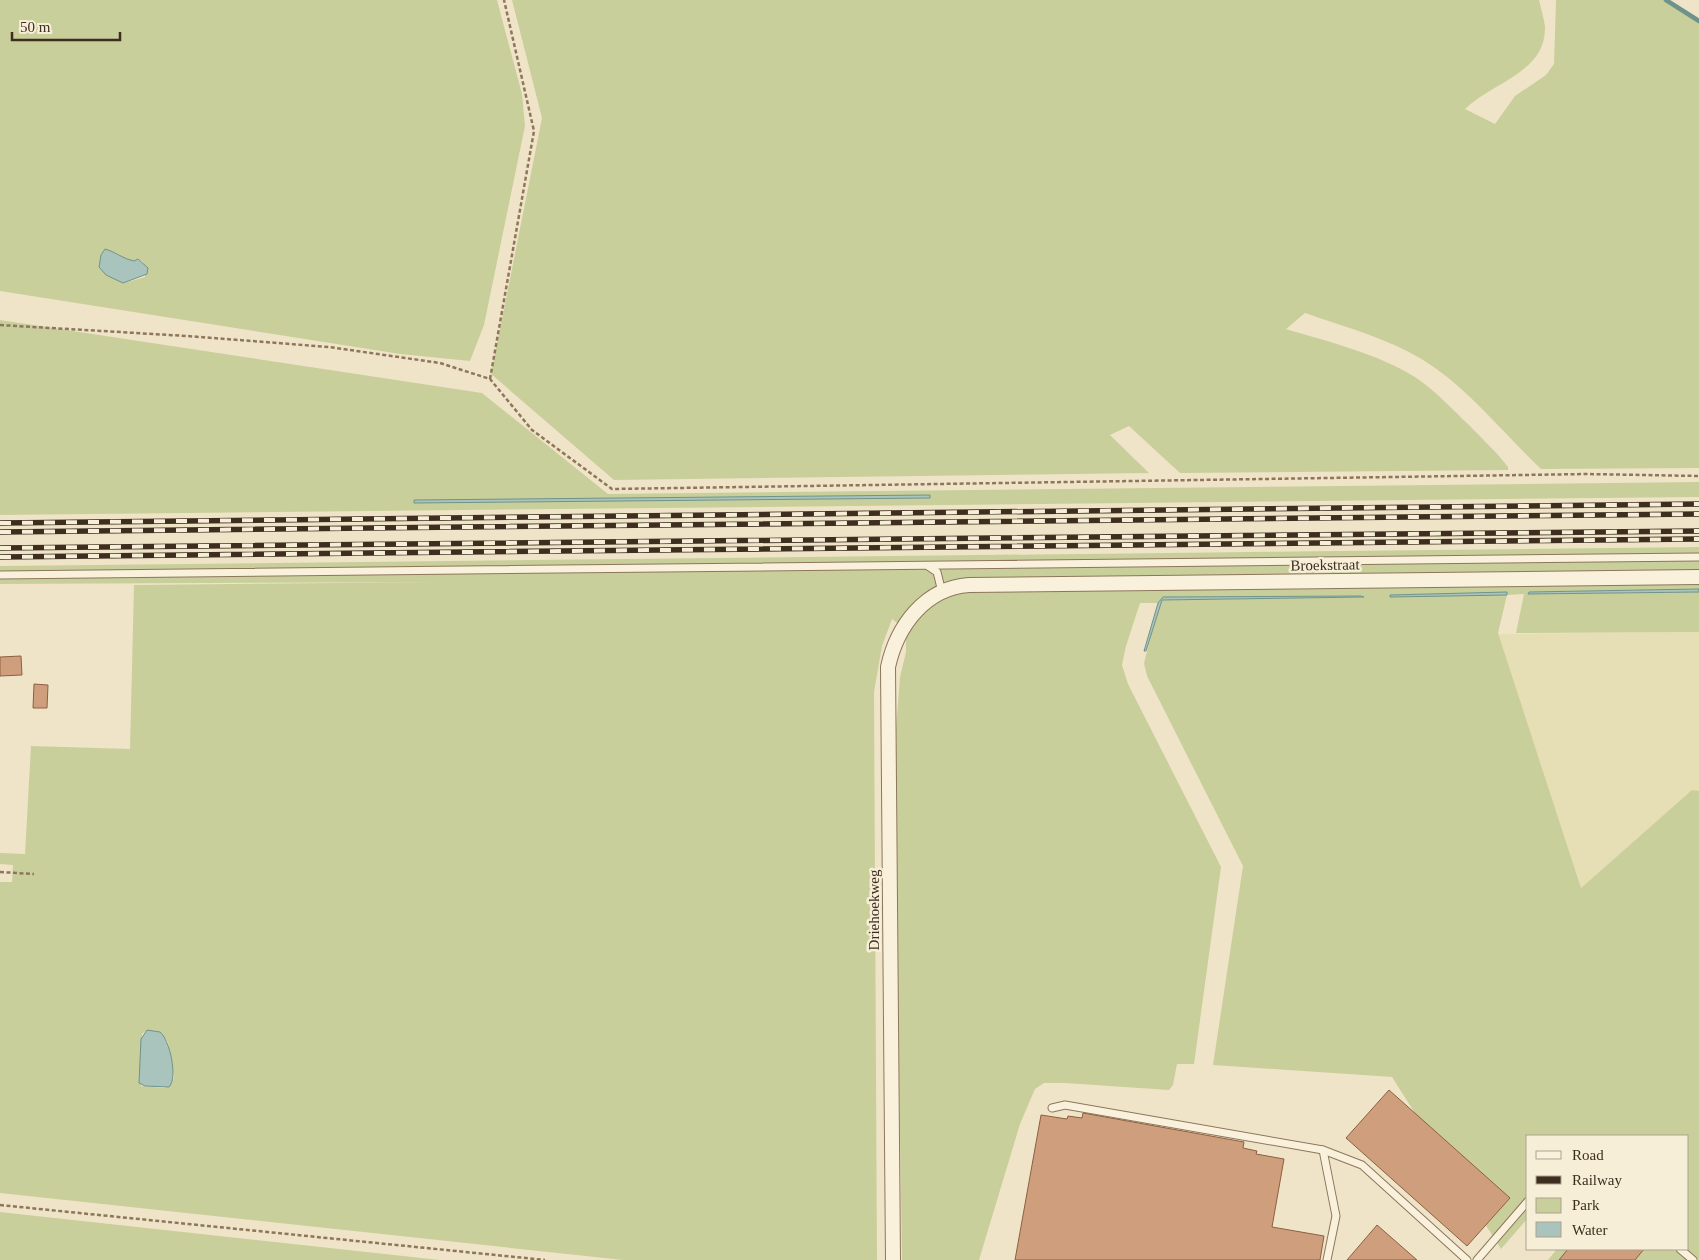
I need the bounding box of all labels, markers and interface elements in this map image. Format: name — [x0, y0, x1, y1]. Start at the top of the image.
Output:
scale bar — [12, 10, 120, 42]
text: 50 m — [20, 19, 51, 35]
street label: Broekstraat — [1290, 556, 1361, 574]
street label: Driehoekweg — [866, 869, 882, 950]
legend — [1526, 1135, 1689, 1250]
text: Road — [1572, 1147, 1604, 1163]
text: Railway — [1572, 1172, 1622, 1188]
text: Park — [1572, 1197, 1600, 1213]
text: Water — [1572, 1222, 1607, 1238]

